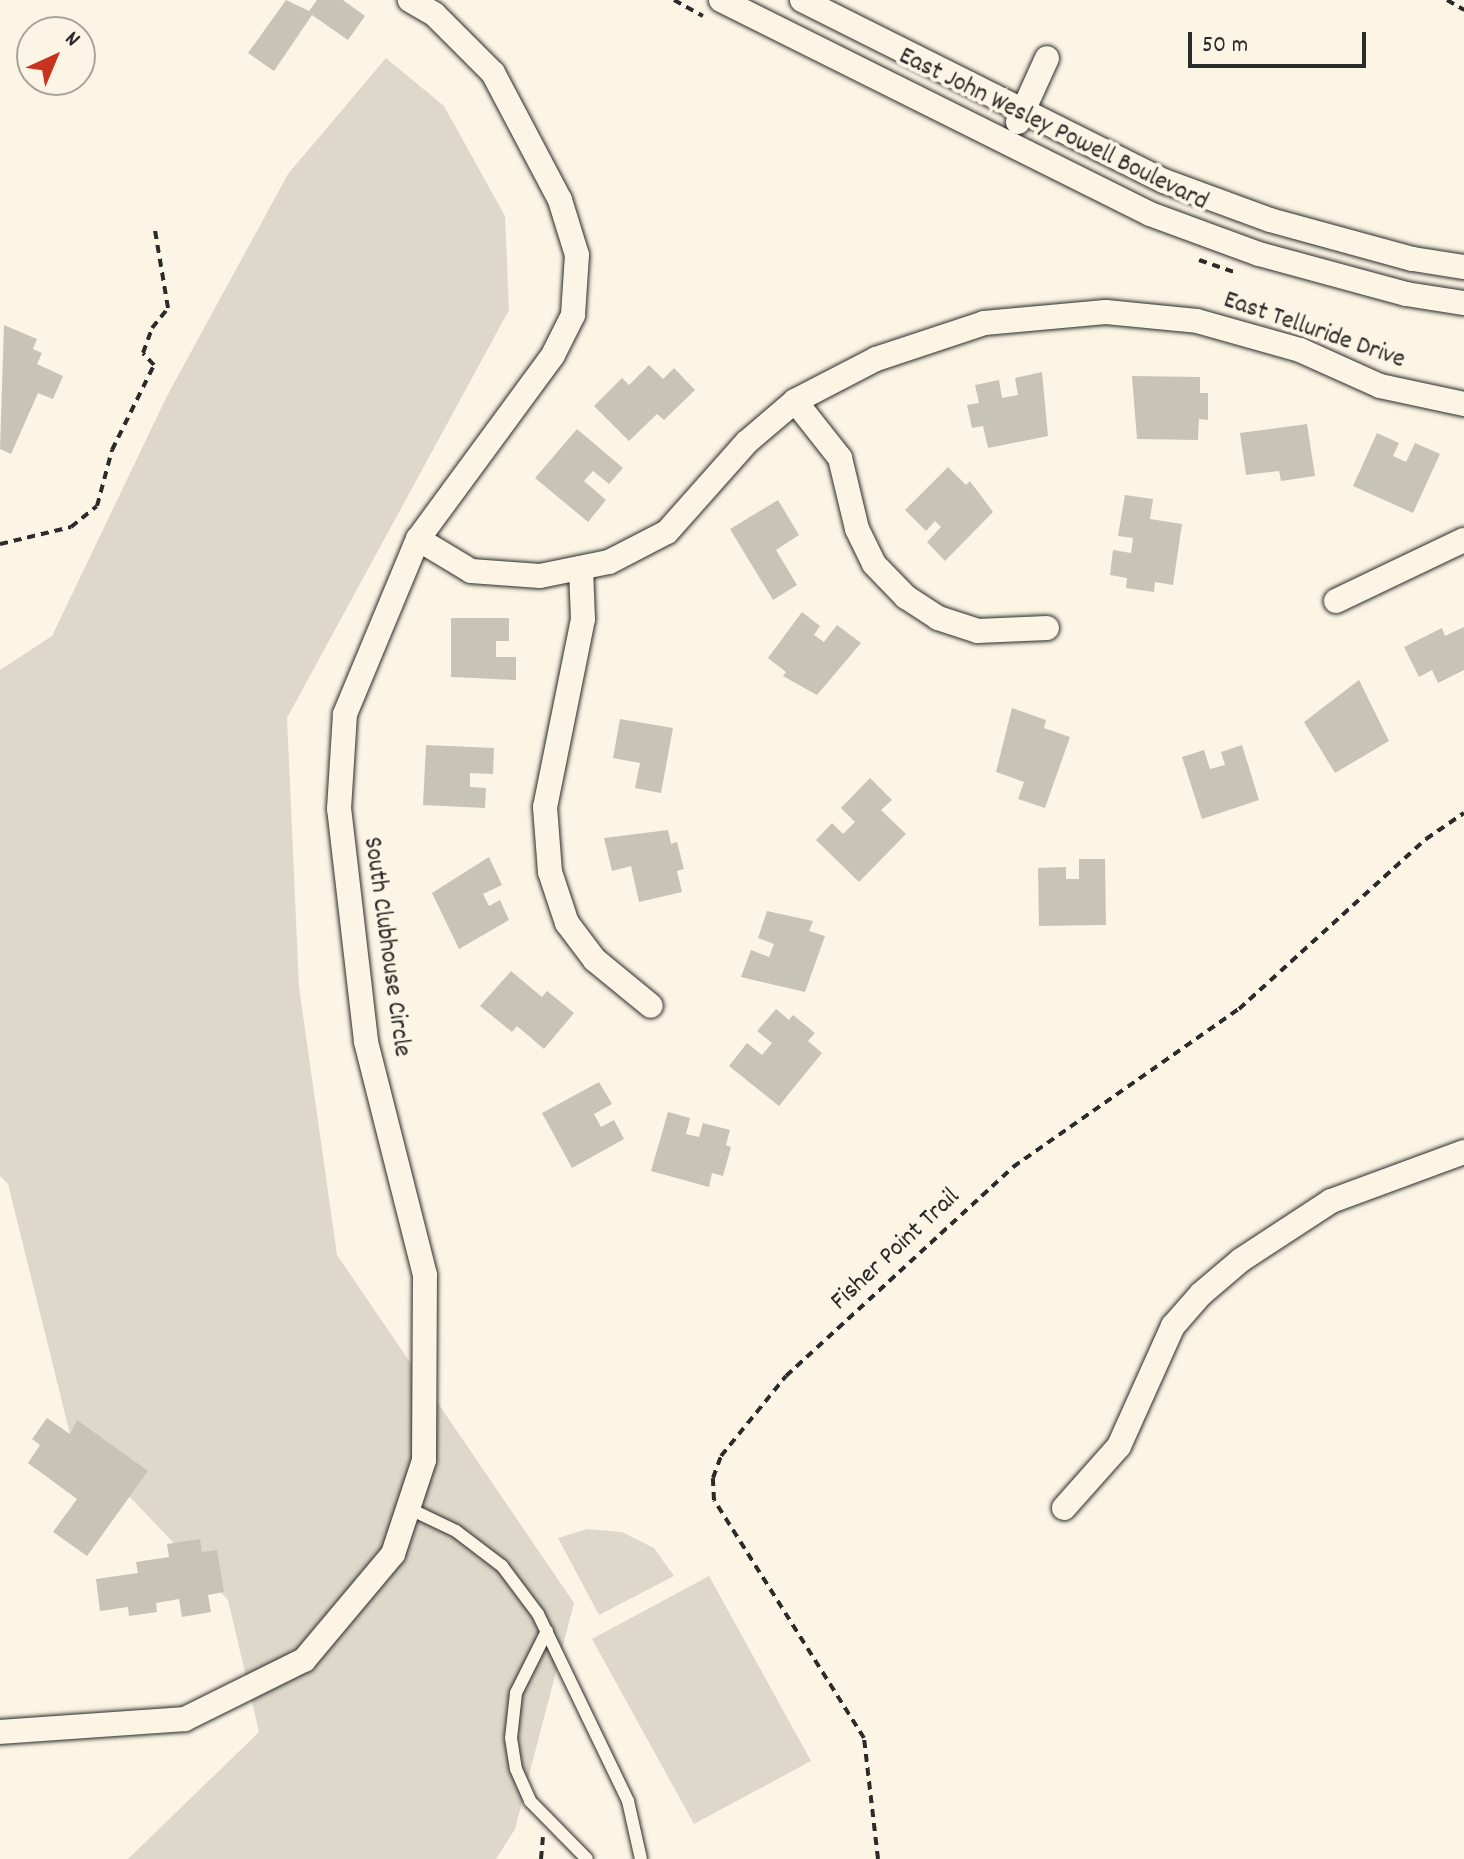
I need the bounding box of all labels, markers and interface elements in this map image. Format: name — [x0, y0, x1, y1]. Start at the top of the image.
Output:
north arrow — [16, 16, 96, 96]
scale bar — [1192, 16, 1370, 66]
text: N — [57, 25, 86, 55]
text: 50 m — [1202, 29, 1248, 63]
street label: East John Wesley Powell Boulevard — [893, 41, 1213, 219]
street label: East Telluride Drive — [1219, 285, 1409, 377]
street label: South Clubhouse Circle — [355, 835, 417, 1059]
street label: Fisher Point Trail — [825, 1182, 967, 1318]

